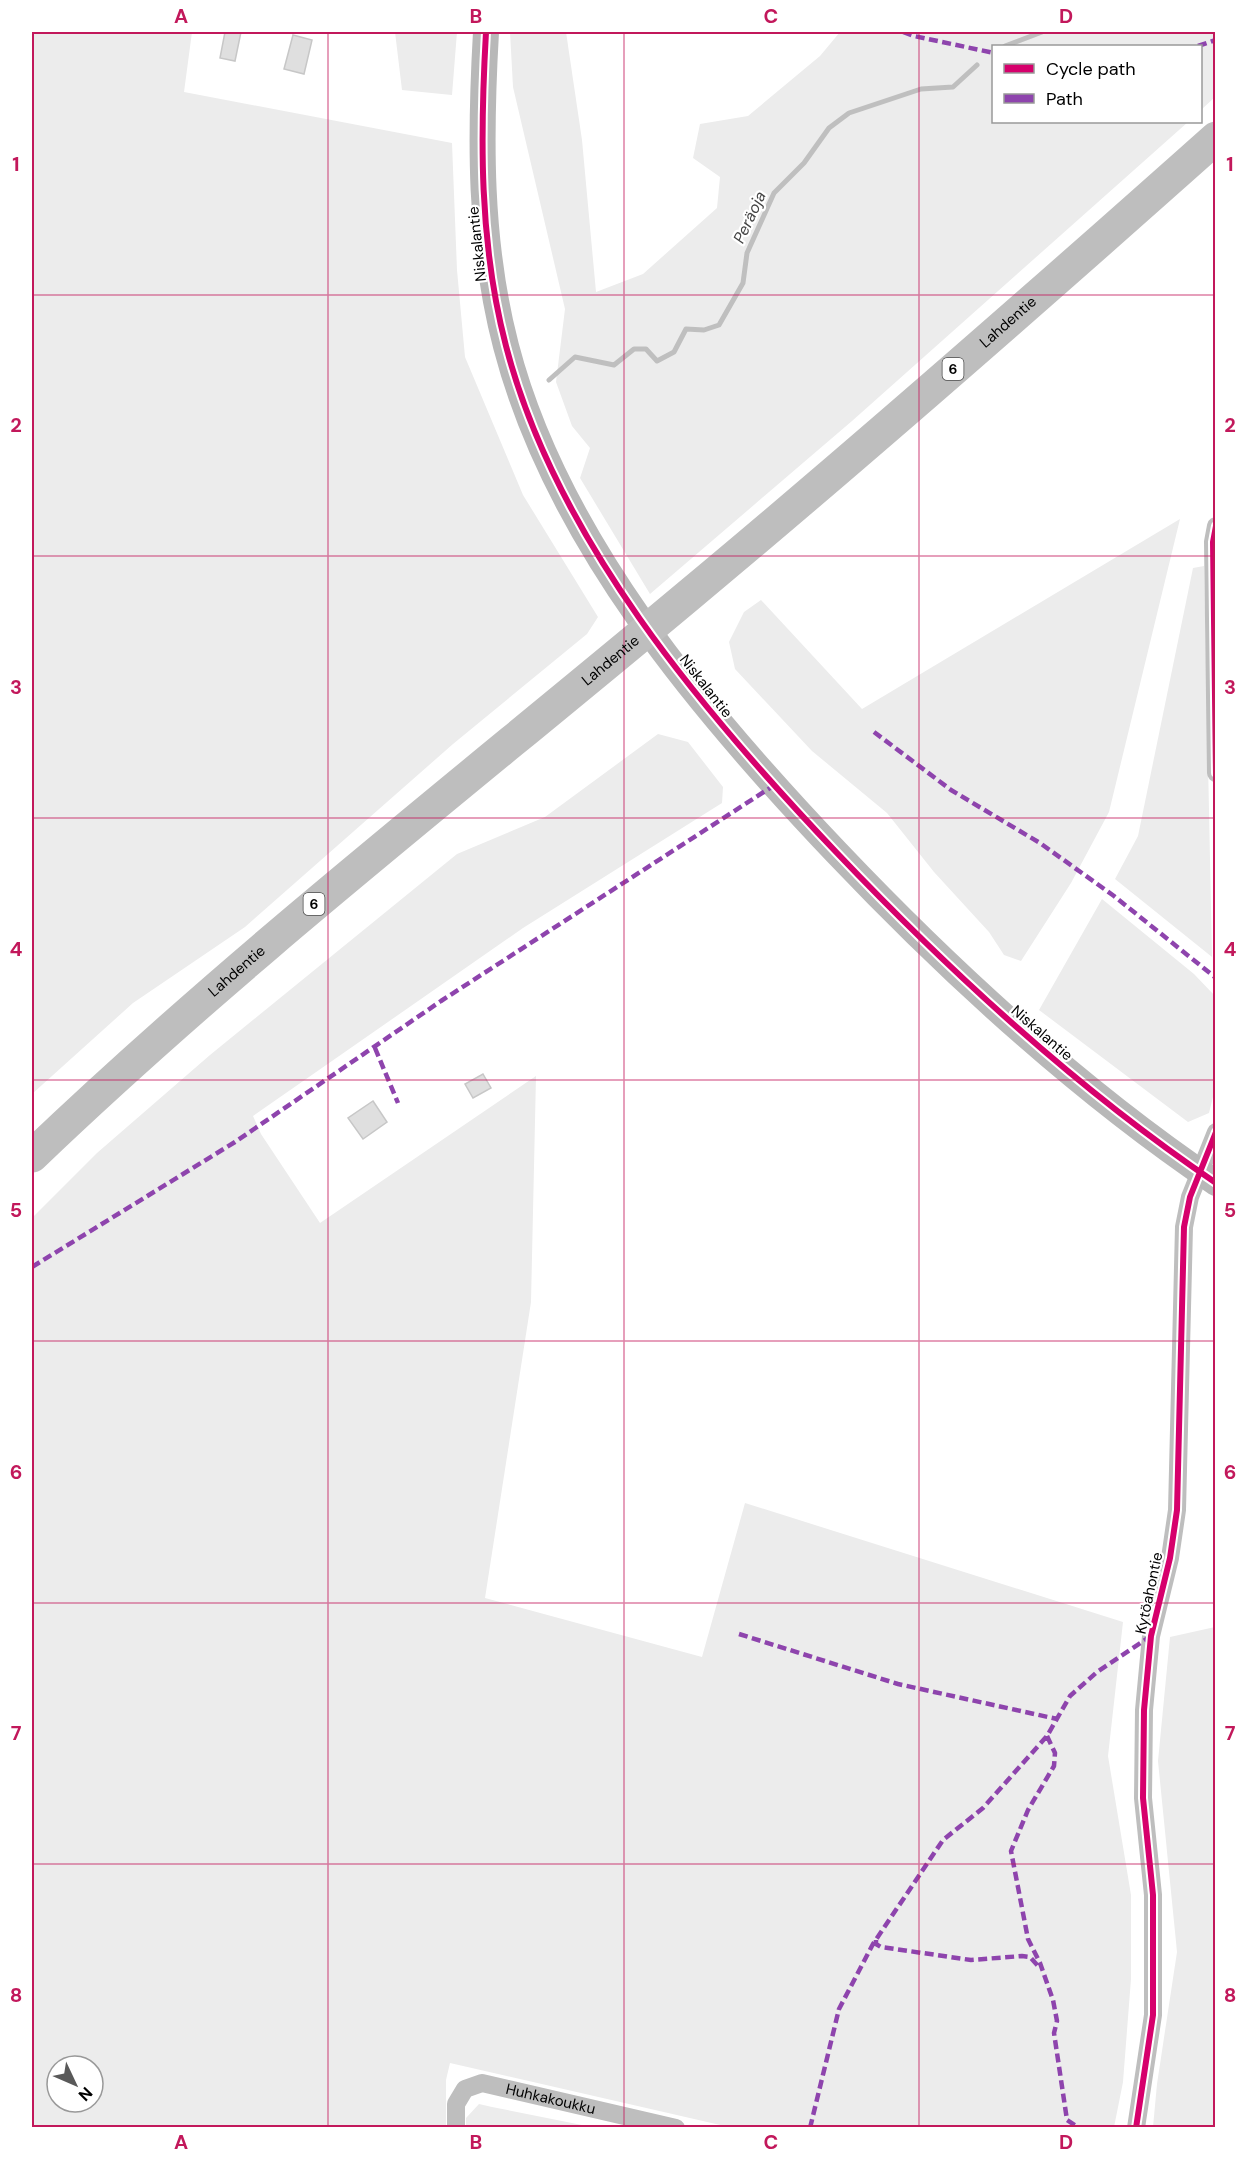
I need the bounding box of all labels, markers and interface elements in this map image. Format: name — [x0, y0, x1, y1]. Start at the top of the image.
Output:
text: A — [174, 3, 188, 29]
text: B — [470, 3, 482, 29]
text: C — [764, 3, 778, 29]
text: D — [1059, 3, 1073, 29]
legend — [992, 45, 1202, 123]
text: Cycle path — [1046, 57, 1136, 81]
text: Path — [1046, 87, 1083, 111]
text: 1 — [12, 151, 20, 177]
text: 1 — [1226, 151, 1234, 177]
water label: Peräoja — [728, 188, 771, 247]
street label: Niskalantie — [463, 206, 491, 282]
street label: Lahdentie — [975, 292, 1041, 352]
road number: 6 — [942, 358, 964, 380]
text: 2 — [10, 412, 22, 438]
text: 2 — [1224, 412, 1236, 438]
street label: Lahdentie — [577, 631, 644, 690]
street label: Niskalantie — [675, 650, 737, 722]
text: 3 — [10, 674, 22, 700]
text: 3 — [1224, 674, 1236, 700]
road number: 6 — [304, 893, 324, 915]
text: 4 — [10, 936, 23, 962]
text: 4 — [1224, 936, 1237, 962]
street label: Lahdentie — [204, 941, 270, 1001]
street label: Niskalantie — [1007, 1001, 1077, 1065]
text: 5 — [10, 1197, 22, 1223]
text: 5 — [1224, 1197, 1236, 1223]
text: 6 — [10, 1459, 22, 1485]
text: 6 — [1224, 1459, 1236, 1485]
street label: Kytöahontie — [1131, 1550, 1167, 1636]
text: 7 — [11, 1720, 22, 1746]
text: 7 — [1225, 1720, 1236, 1746]
text: 8 — [10, 1982, 22, 2008]
text: 8 — [1224, 1982, 1236, 2008]
north arrow — [45, 2054, 105, 2114]
street label: Huhkakoukku — [504, 2079, 597, 2119]
text: N — [74, 2083, 97, 2106]
text: A — [174, 2129, 188, 2155]
text: B — [470, 2129, 482, 2155]
text: C — [764, 2129, 778, 2155]
text: D — [1059, 2129, 1073, 2155]

